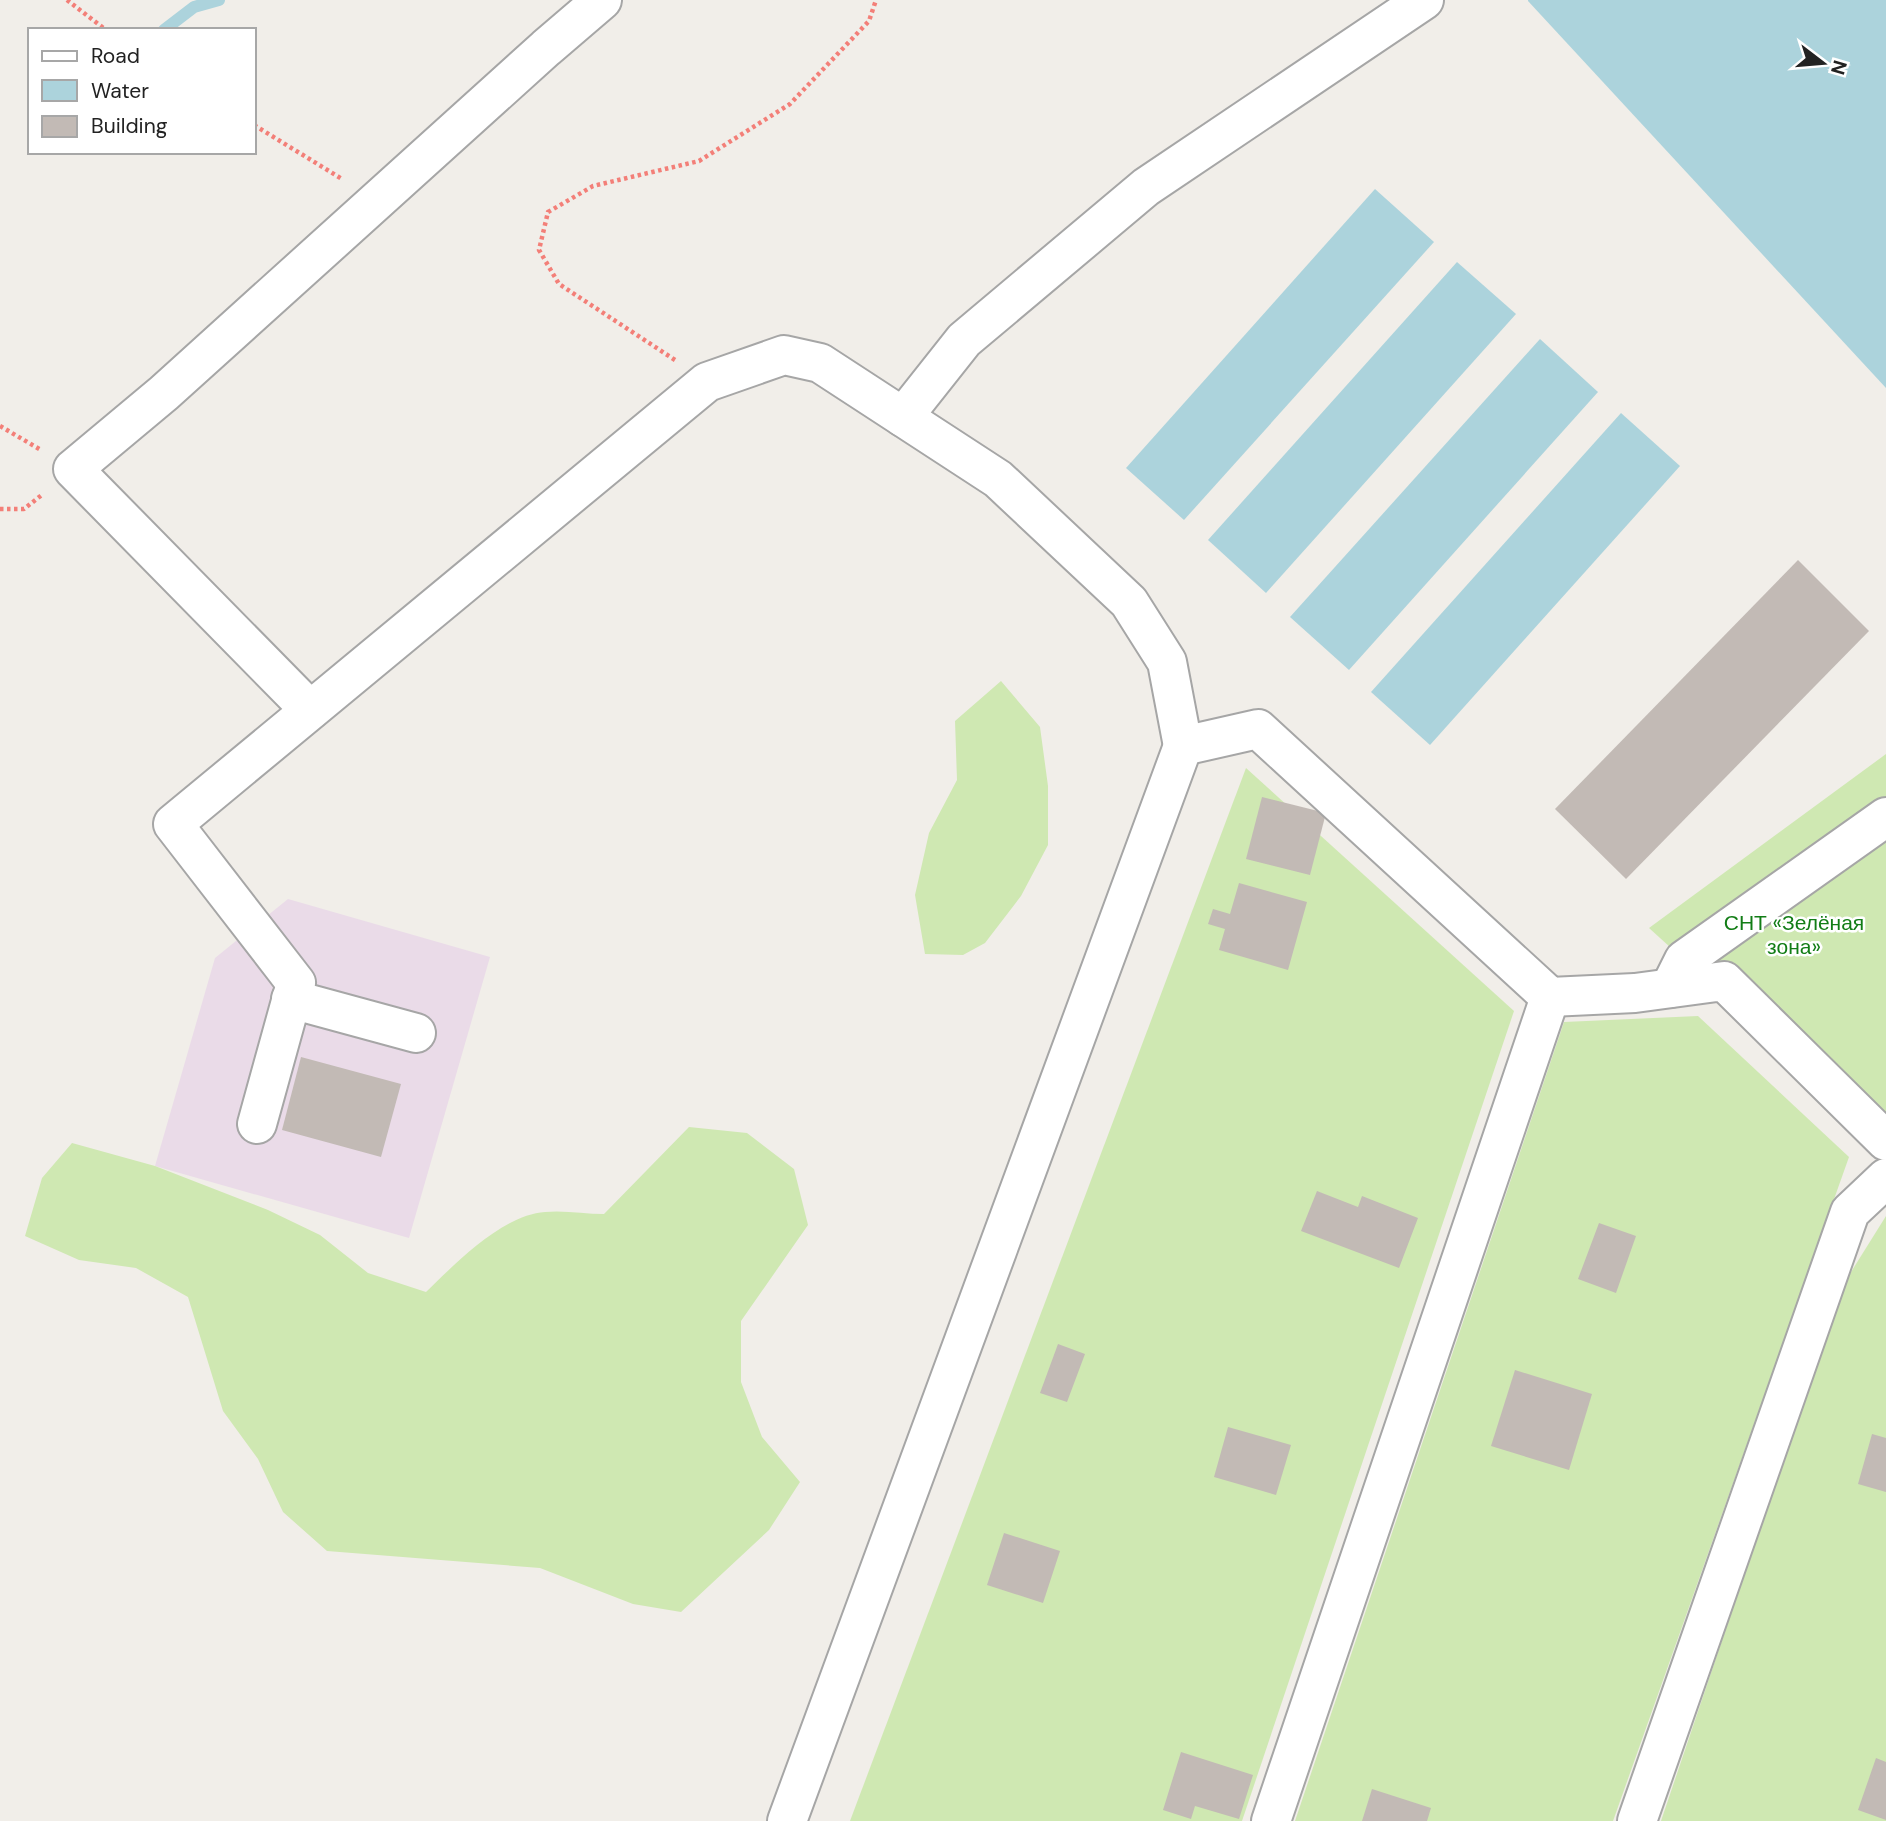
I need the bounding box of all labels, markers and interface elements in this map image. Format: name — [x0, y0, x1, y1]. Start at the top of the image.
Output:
legend — [28, 28, 256, 154]
north arrow — [1788, 28, 1858, 98]
text: Road — [91, 42, 140, 70]
text: N — [1825, 57, 1853, 78]
text: Water — [91, 77, 149, 105]
text: Building — [91, 112, 168, 140]
park label: СНТ «Зелёная зона» — [1724, 909, 1864, 961]

